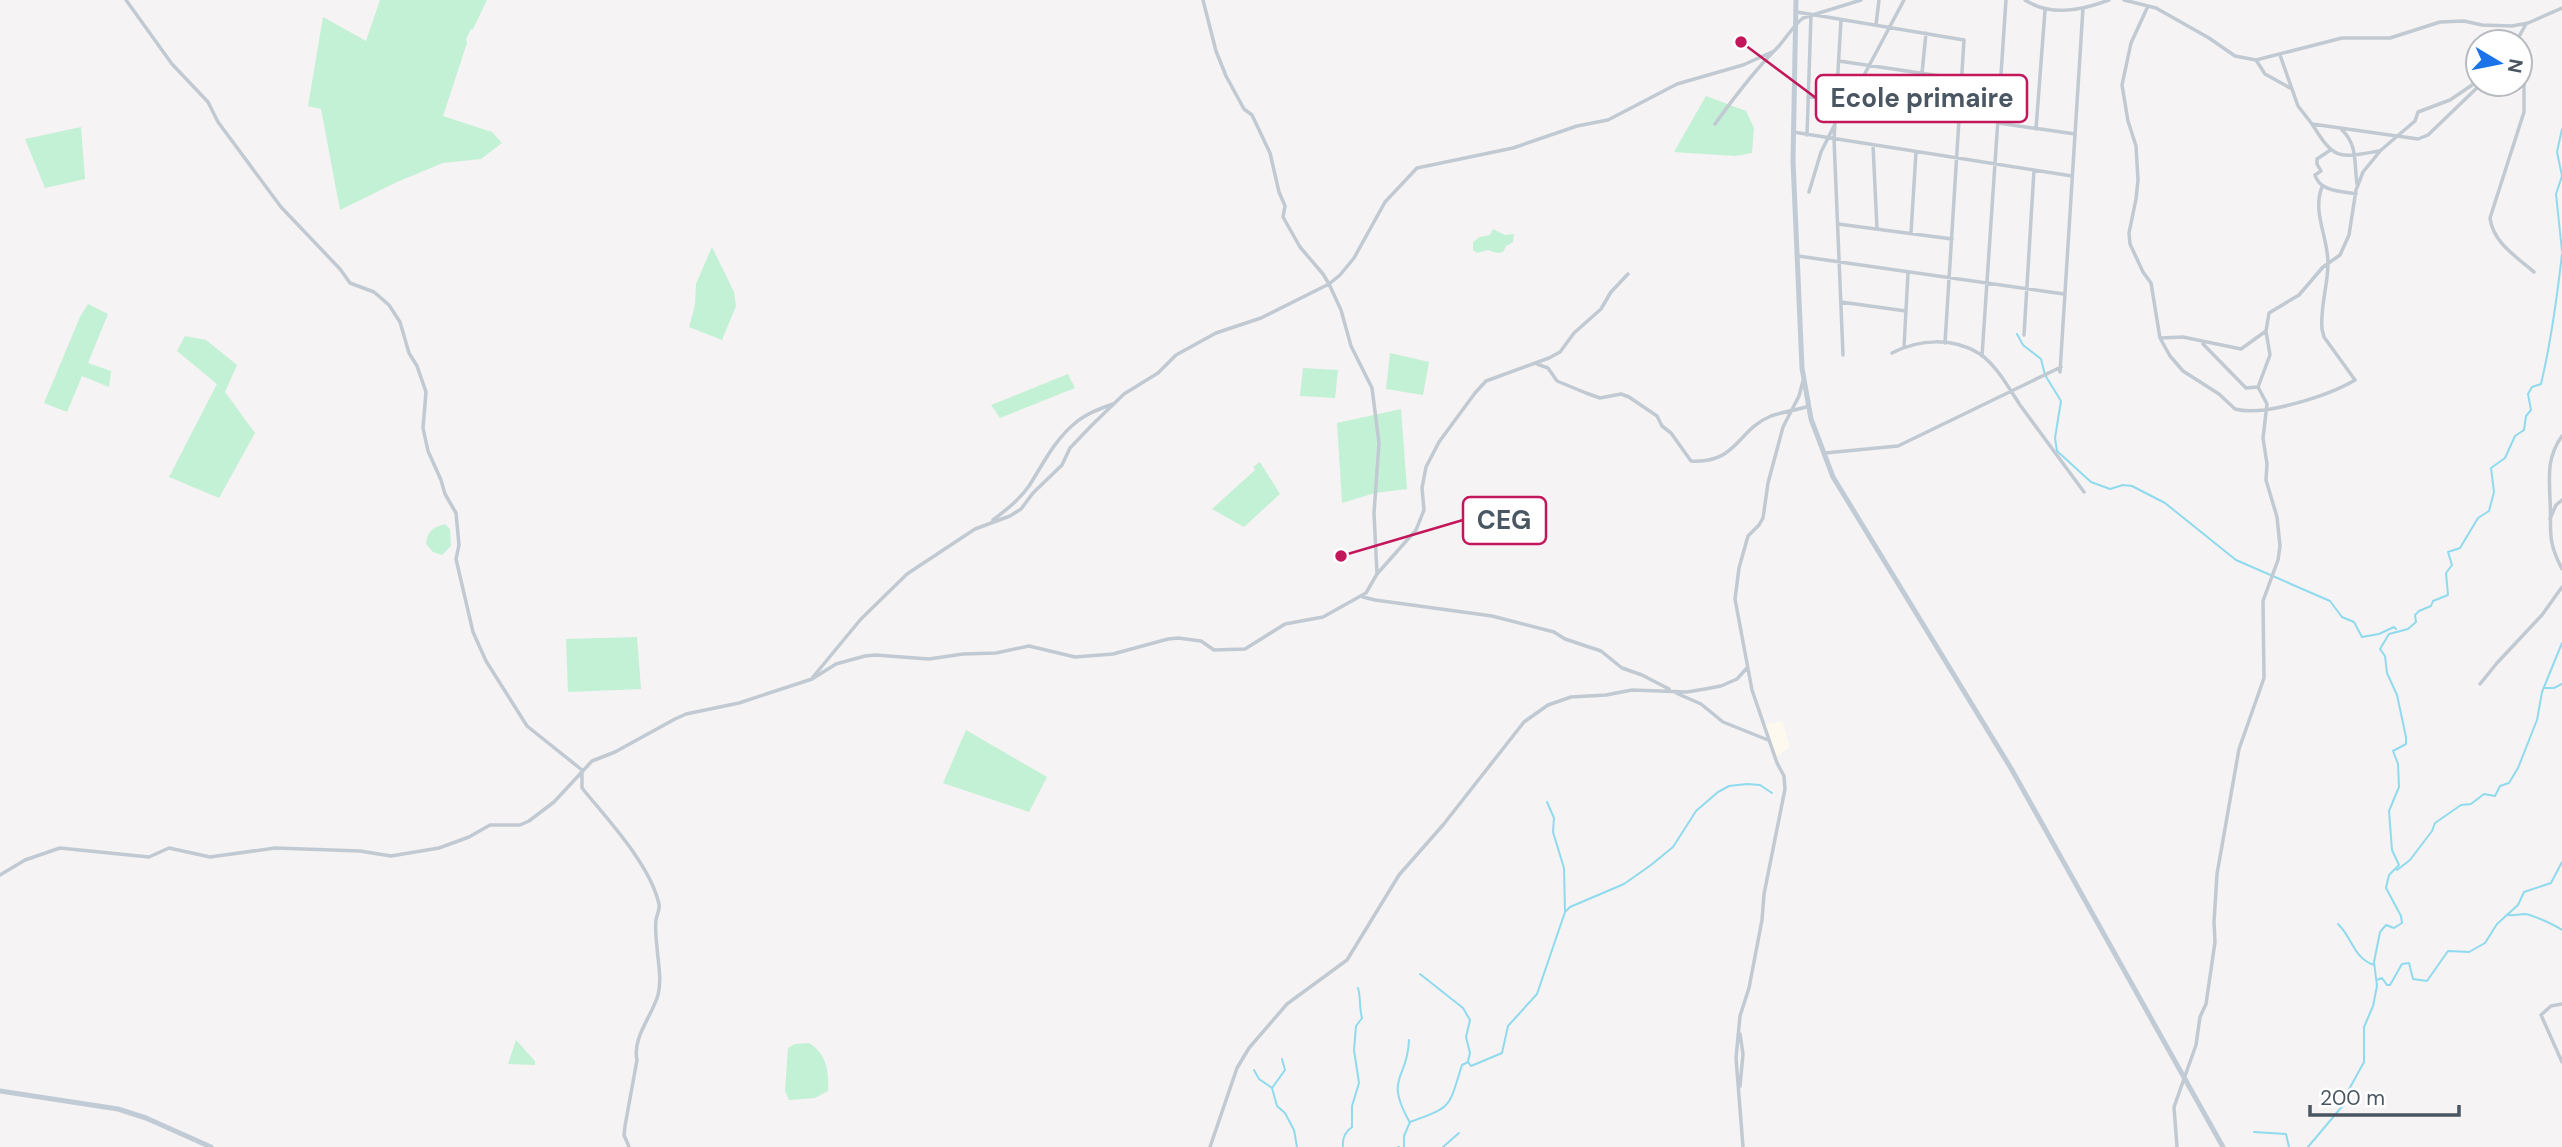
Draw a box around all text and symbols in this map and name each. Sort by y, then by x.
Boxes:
north arrow [2464,28,2534,98]
text: N [2502,57,2529,75]
callout: Ecole primaire [1816,75,2027,122]
text: Ecole primaire [1830,81,2014,115]
callout: CEG [1463,497,1546,544]
text: CEG [1477,503,1531,537]
scale bar [2310,1074,2459,1118]
text: 200 m [2320,1084,2385,1112]

